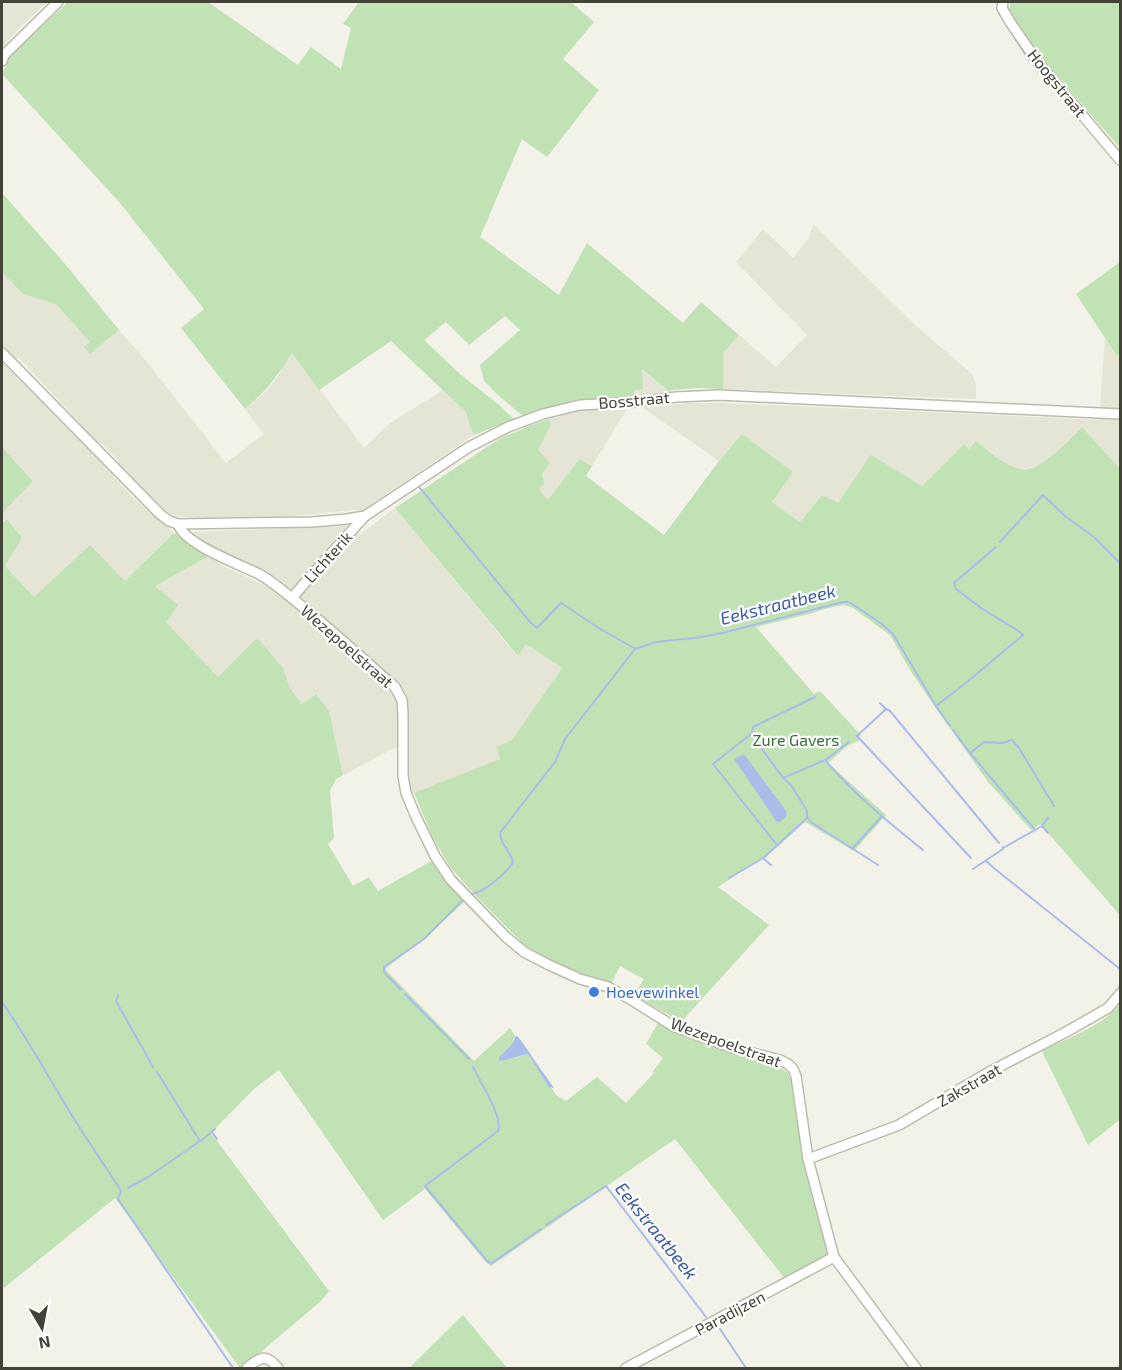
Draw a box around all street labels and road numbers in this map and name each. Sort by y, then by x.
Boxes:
street label: Hoogstraat [1024,45,1091,121]
street label: Bosstraat [598,387,670,412]
street label: Lichterik [300,527,356,586]
street label: Wezepoelstraat [297,600,397,691]
street label: Wezepoelstraat [668,1013,784,1070]
street label: Zakstraat [934,1059,1004,1110]
street label: Paradijzen [692,1286,768,1340]

